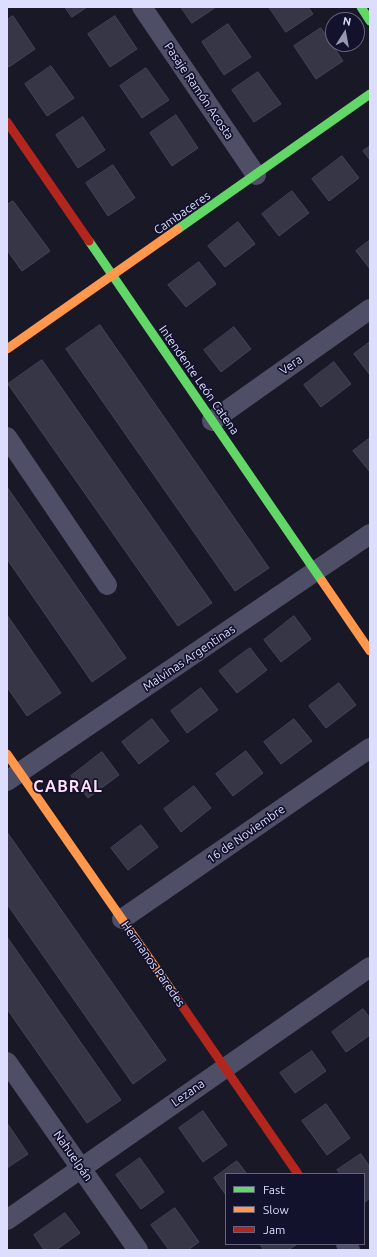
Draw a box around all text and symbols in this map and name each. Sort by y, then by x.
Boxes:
north arrow [325,12,365,52]
text: N [342,15,352,28]
street label: Pasaje Ramón Acosta [161,40,237,142]
street label: Cambaceres [151,188,213,238]
street label: Intendente León Catena [156,323,242,437]
street label: Vera [277,352,305,378]
street label: Malvinas Argentinas [140,622,238,694]
district label: CABRAL [33,777,103,797]
street label: 16 de Noviembre [204,802,288,866]
street label: Hermanos Paredes [118,918,188,1010]
street label: Lezana [169,1076,207,1110]
street label: Nahuelpán [50,1128,96,1184]
legend [225,1173,365,1245]
text: Fast [263,1183,285,1196]
text: Slow [263,1203,289,1216]
text: Jam [263,1223,285,1236]

